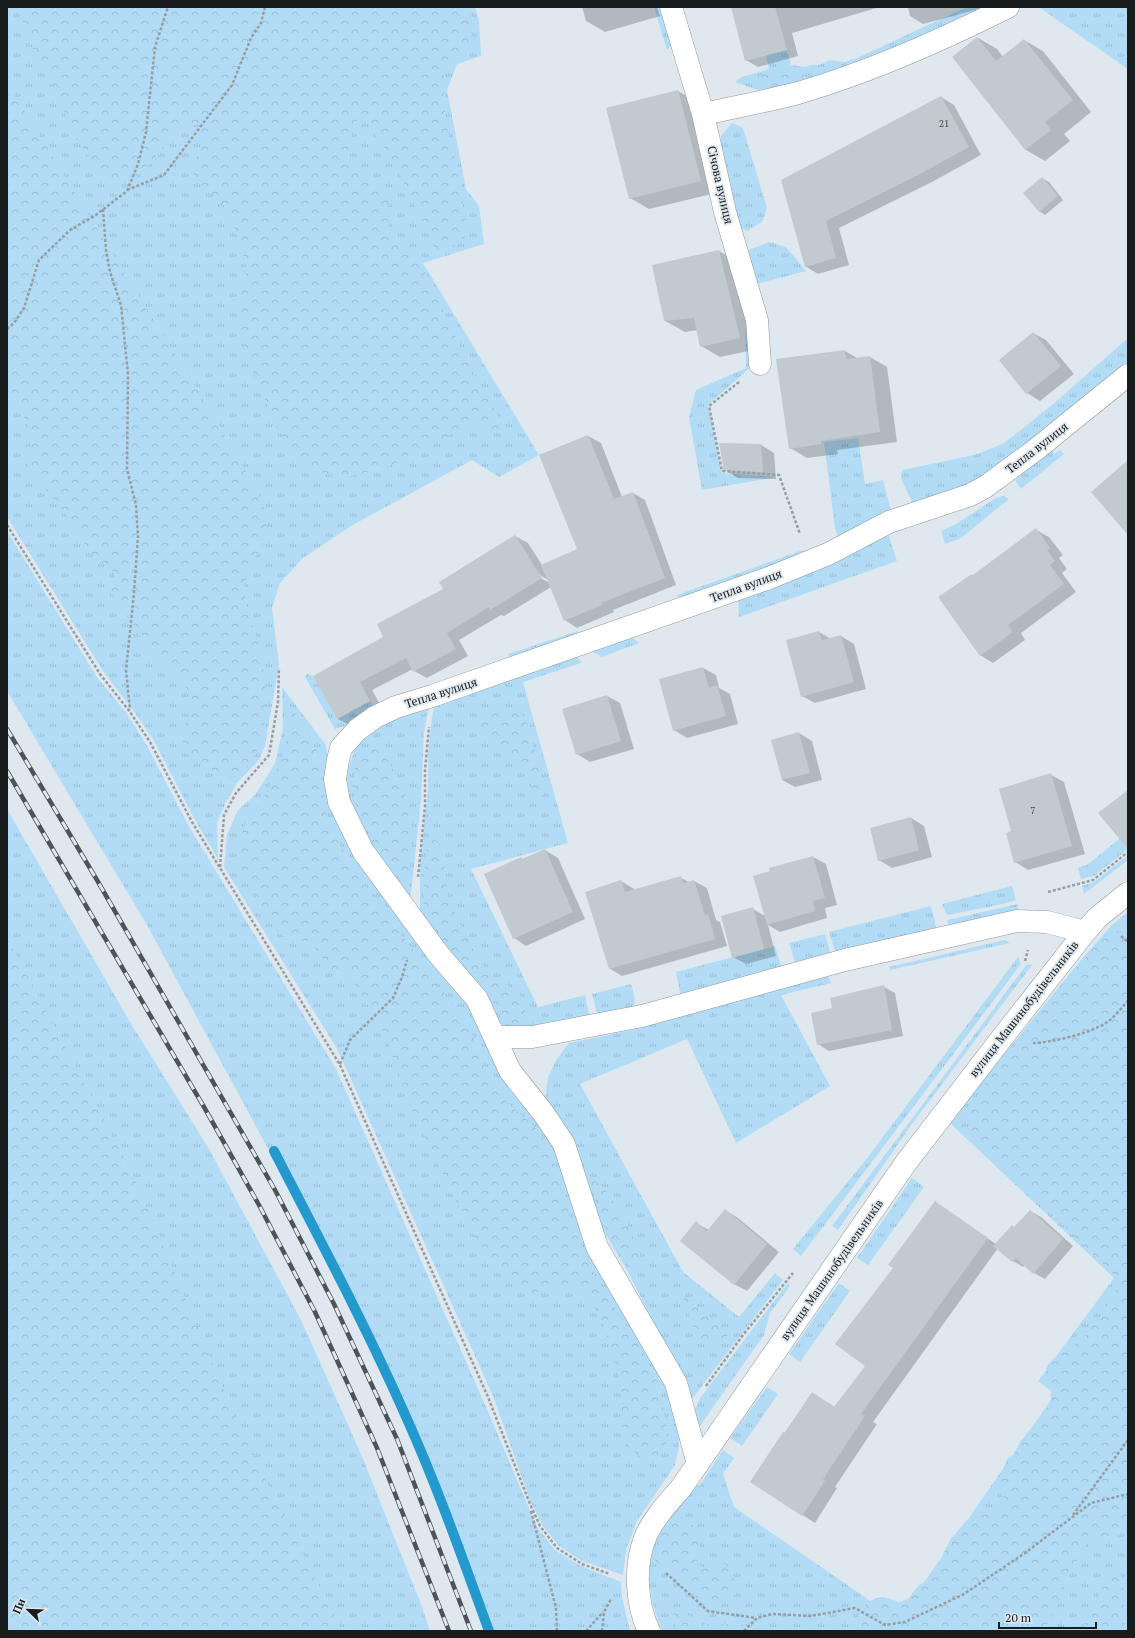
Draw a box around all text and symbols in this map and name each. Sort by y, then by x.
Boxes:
house number: 21 [939,117,949,130]
street label: Січова вулиця [704,144,737,225]
street label: Тепла вулиця [1002,419,1071,477]
street label: Тепла вулиця [708,566,784,605]
street label: Тепла вулиця [403,674,479,711]
house number: 7 [1030,804,1036,817]
street label: вулиця Машинобудівельників [966,938,1082,1080]
street label: вулиця Машинобудівельників [777,1196,886,1343]
north arrow [8,1590,48,1630]
text: Пн [9,1596,28,1616]
scale bar [999,1604,1096,1630]
text: 20 m [1005,1610,1032,1625]

